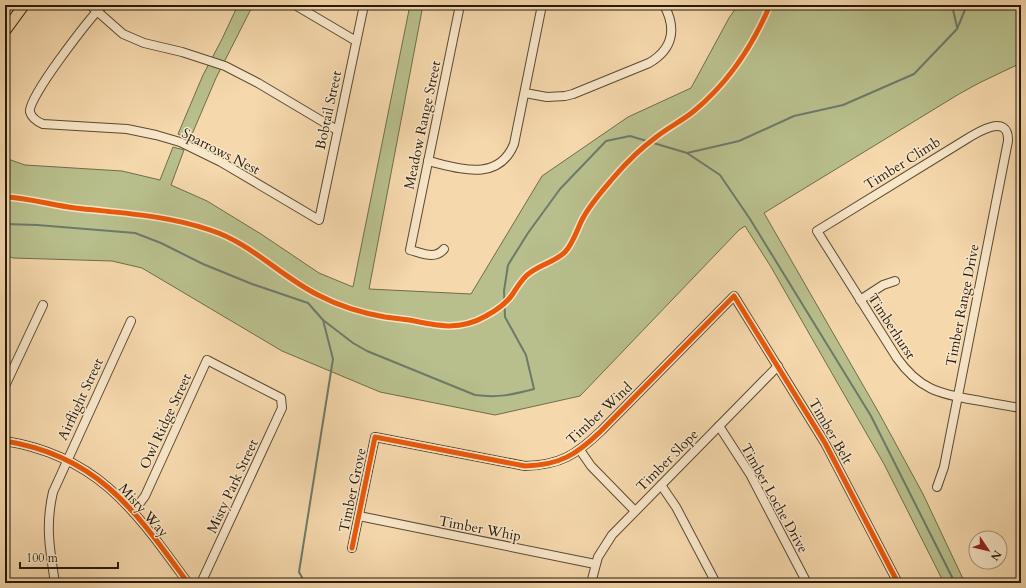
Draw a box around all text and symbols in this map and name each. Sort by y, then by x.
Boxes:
street label: Meadow Range Street [400,59,446,191]
street label: Bobtail Street [311,68,346,151]
street label: Sparrows Nest [178,124,264,180]
street label: Timber Climb [861,132,944,194]
street label: Timber Range Drive [941,242,984,368]
street label: Timberhurst [863,290,920,363]
street label: Airflight Street [53,355,108,443]
street label: Owl Ridge Street [135,370,196,472]
street label: Timber Wind [562,378,637,449]
street label: Timber Belt [804,395,857,468]
street label: Timber Slope [632,425,703,496]
street label: Misty Park Street [202,436,263,536]
street label: Timber Loche Drive [736,440,813,557]
street label: Timber Grove [334,446,371,534]
street label: Misty Way [114,479,173,542]
street label: Timber Whip [437,511,523,546]
north arrow [968,530,1008,570]
scale bar [20,544,118,570]
text: N [987,547,1005,564]
text: 100 m [26,550,59,566]

